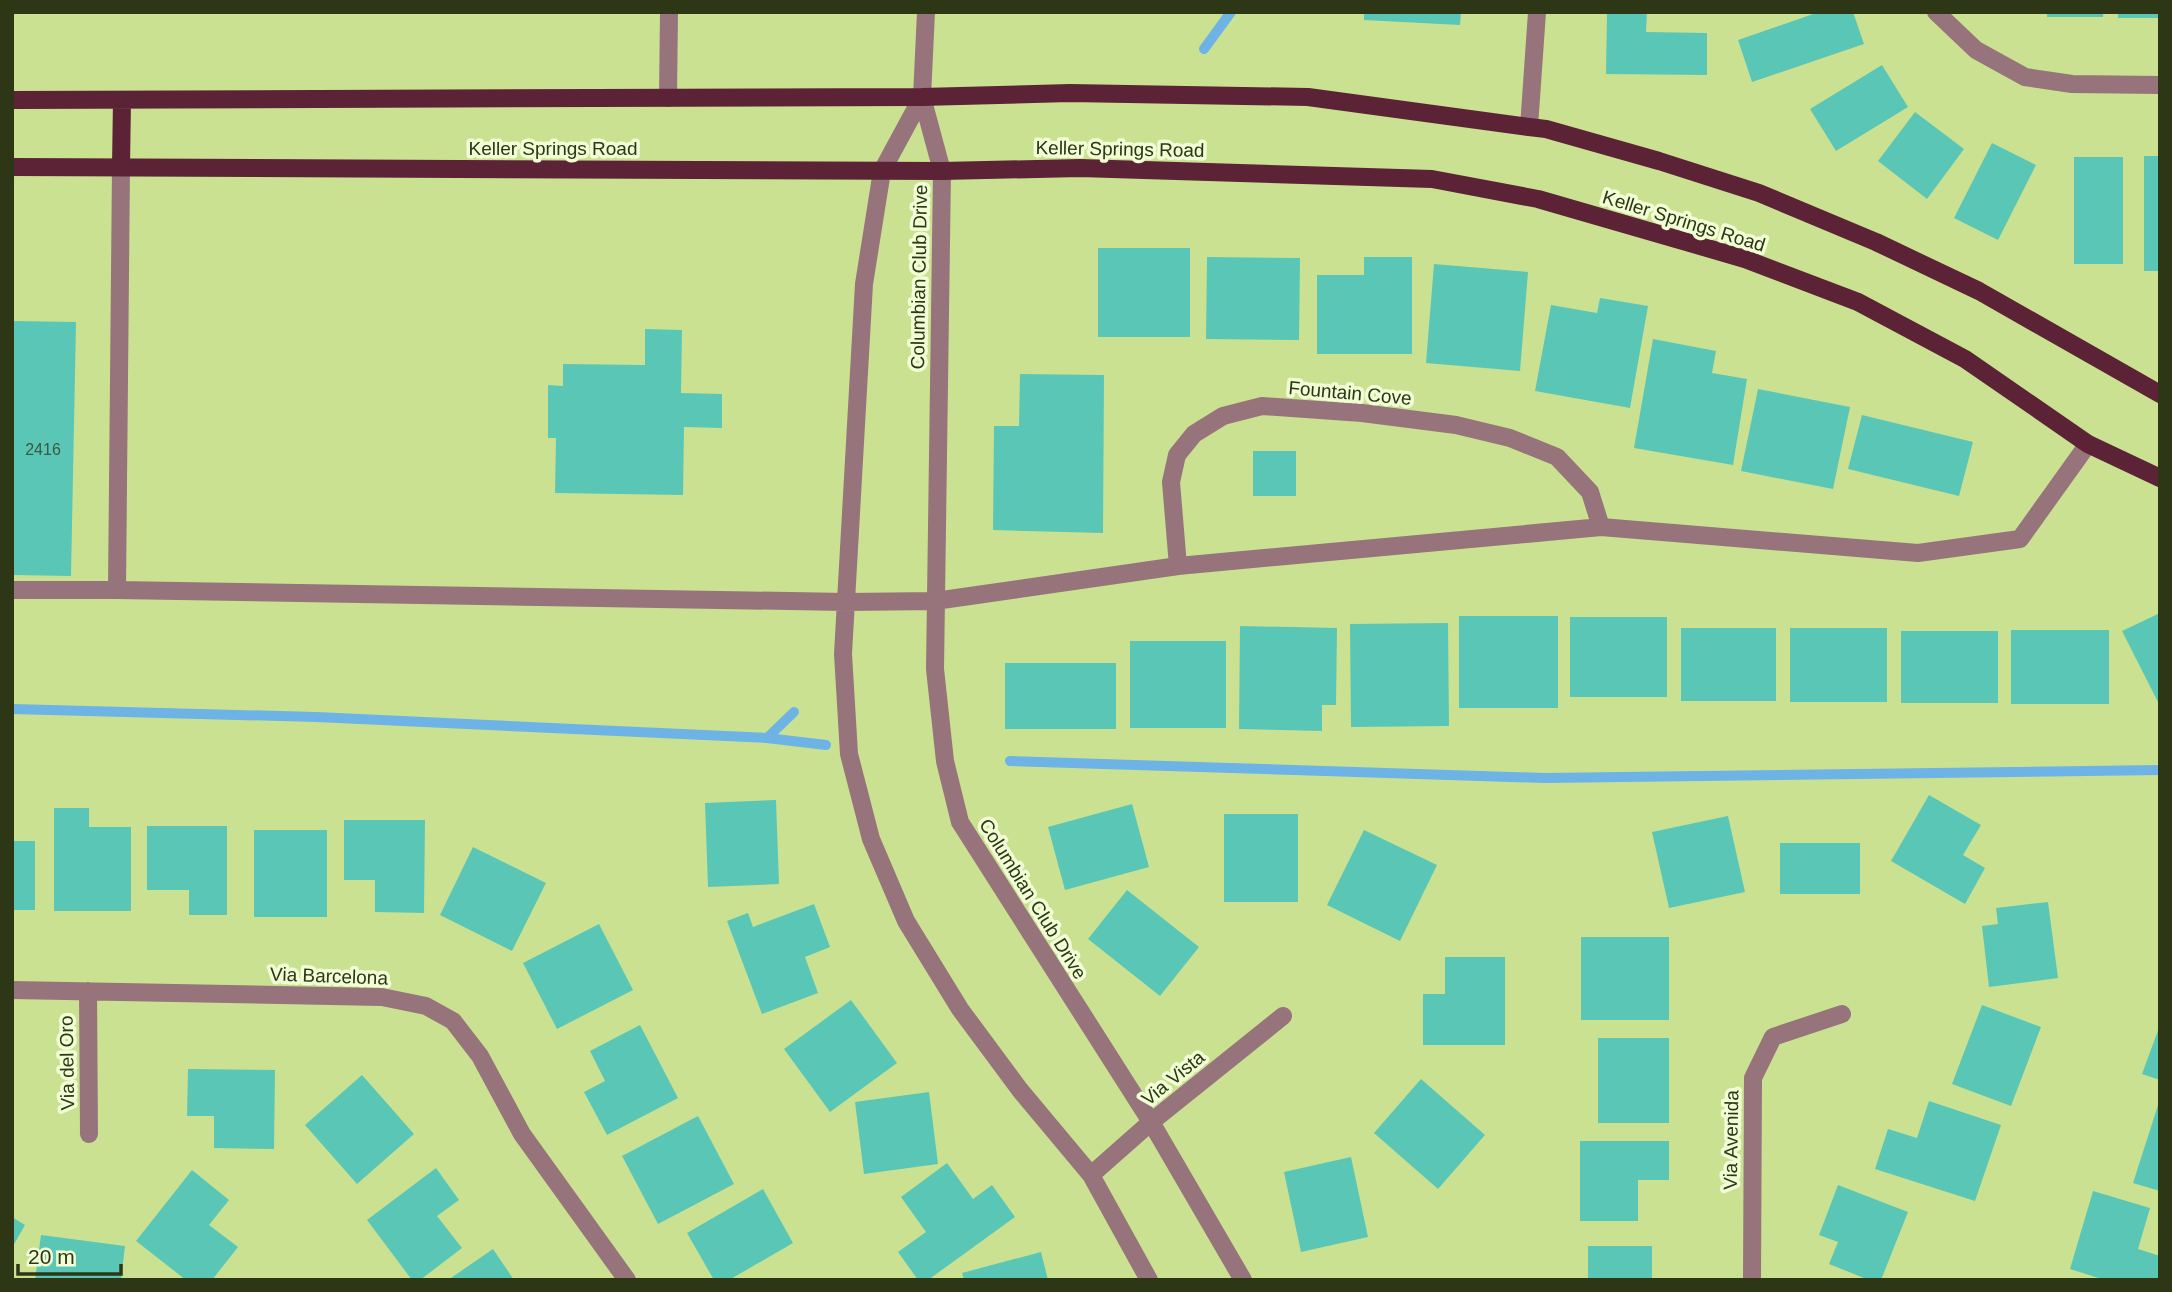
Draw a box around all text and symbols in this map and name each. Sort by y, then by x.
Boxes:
street label: Keller Springs Road [1035,137,1205,161]
street label: Keller Springs Road [469,138,637,159]
street label: Columbian Club Drive [907,184,931,370]
street label: Keller Springs Road [1600,186,1768,256]
street label: Fountain Cove [1288,377,1412,409]
house number: 2416 [25,441,61,458]
street label: Columbian Club Drive [975,815,1091,983]
street label: Via Barcelona [270,963,389,989]
street label: Via del Oro [56,1015,78,1111]
street label: Via Vista [1138,1046,1209,1110]
street label: Via Avenida [1720,1090,1742,1190]
scale bar [18,1232,121,1276]
text: 20 m [28,1245,75,1268]

